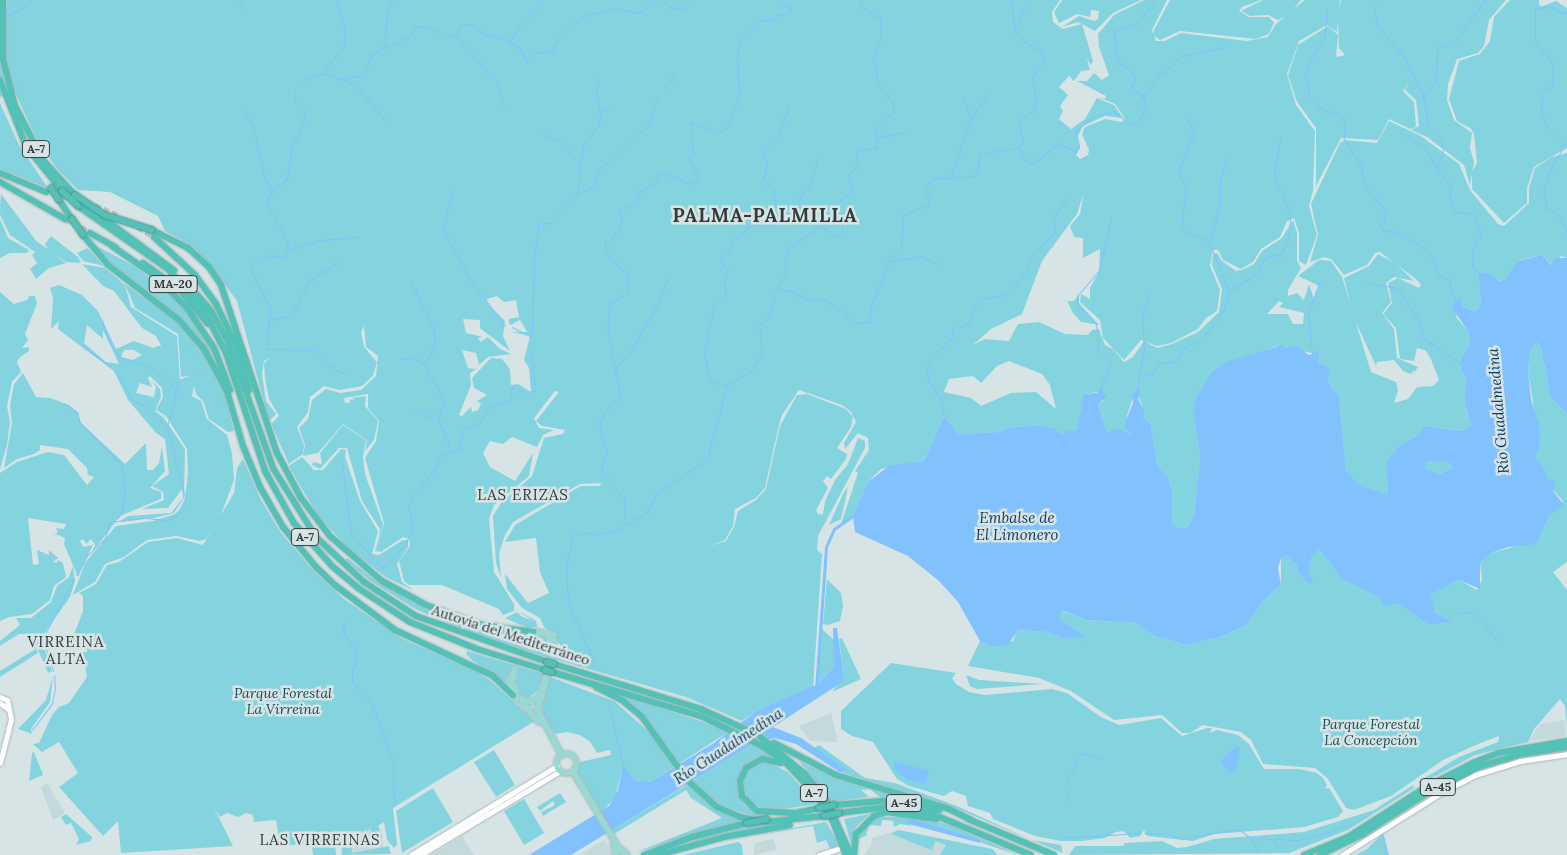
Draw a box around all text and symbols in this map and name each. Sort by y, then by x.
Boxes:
road number: A-7 [21,140,51,158]
district label: PALMA-PALMILLA [671,205,859,227]
road number: MA-20 [148,274,198,294]
water label: Río Guadalmedina [1484,347,1512,475]
district label: LAS ERIZAS [476,486,570,504]
water label: Embalse de El Limonero [976,508,1058,543]
road number: A-7 [290,528,320,546]
street label: Autovía del Mediterráneo [430,601,592,669]
district label: VIRREINA ALTA [27,632,105,667]
park label: Parque Forestal La Virreina [234,685,332,718]
water label: Río Guadalmedina [670,704,786,788]
park label: Parque Forestal La Concepción [1322,716,1420,749]
road number: A-45 [1419,778,1457,796]
road number: A-7 [799,784,829,802]
road number: A-45 [885,794,923,812]
district label: LAS VIRREINAS [258,831,382,849]

